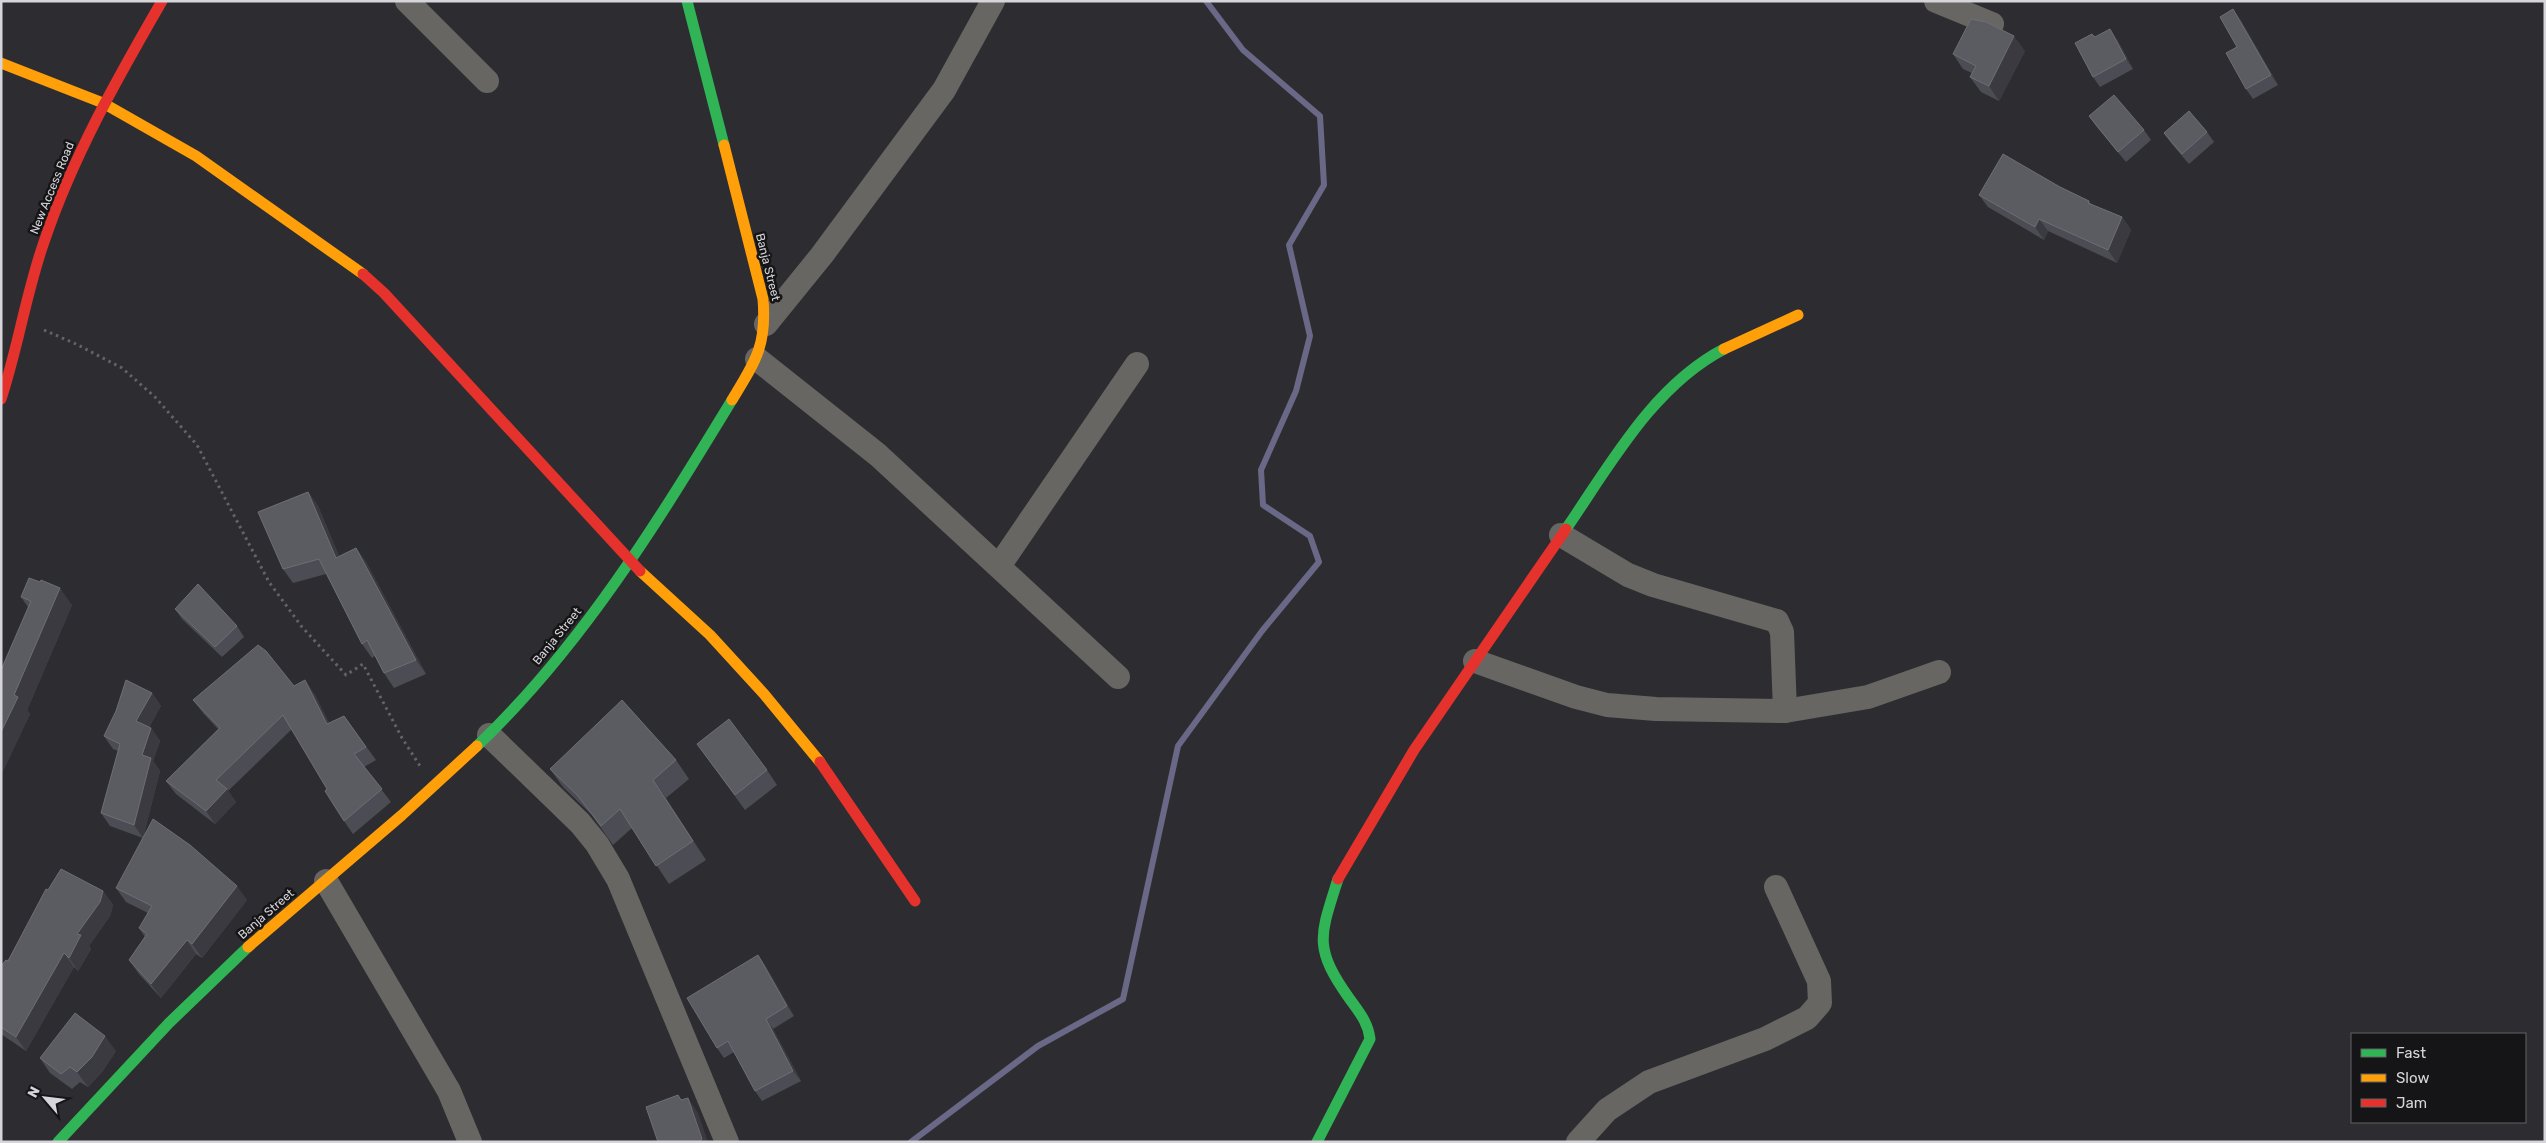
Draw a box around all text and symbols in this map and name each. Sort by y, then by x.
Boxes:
street label: New Access Road [27,140,77,236]
street label: Banja Street [753,232,783,303]
street label: Banja Street [530,604,584,667]
street label: Banja Street [235,886,297,942]
legend [2351,1033,2526,1123]
text: Fast [2396,1044,2426,1062]
text: Slow [2396,1069,2429,1087]
north arrow [20,1073,70,1123]
text: N [24,1084,44,1101]
text: Jam [2396,1094,2427,1112]

